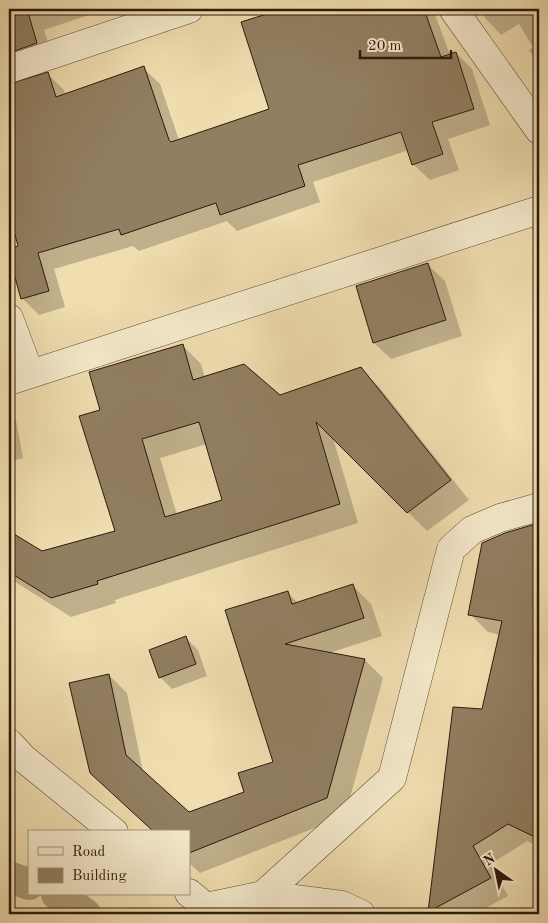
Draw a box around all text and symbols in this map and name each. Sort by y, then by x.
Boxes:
scale bar [360,28,452,60]
text: 20 m [368,39,402,54]
legend [28,830,190,896]
text: Road [72,845,106,860]
north arrow [470,846,520,896]
text: N [481,851,498,869]
text: Building [72,869,127,884]

